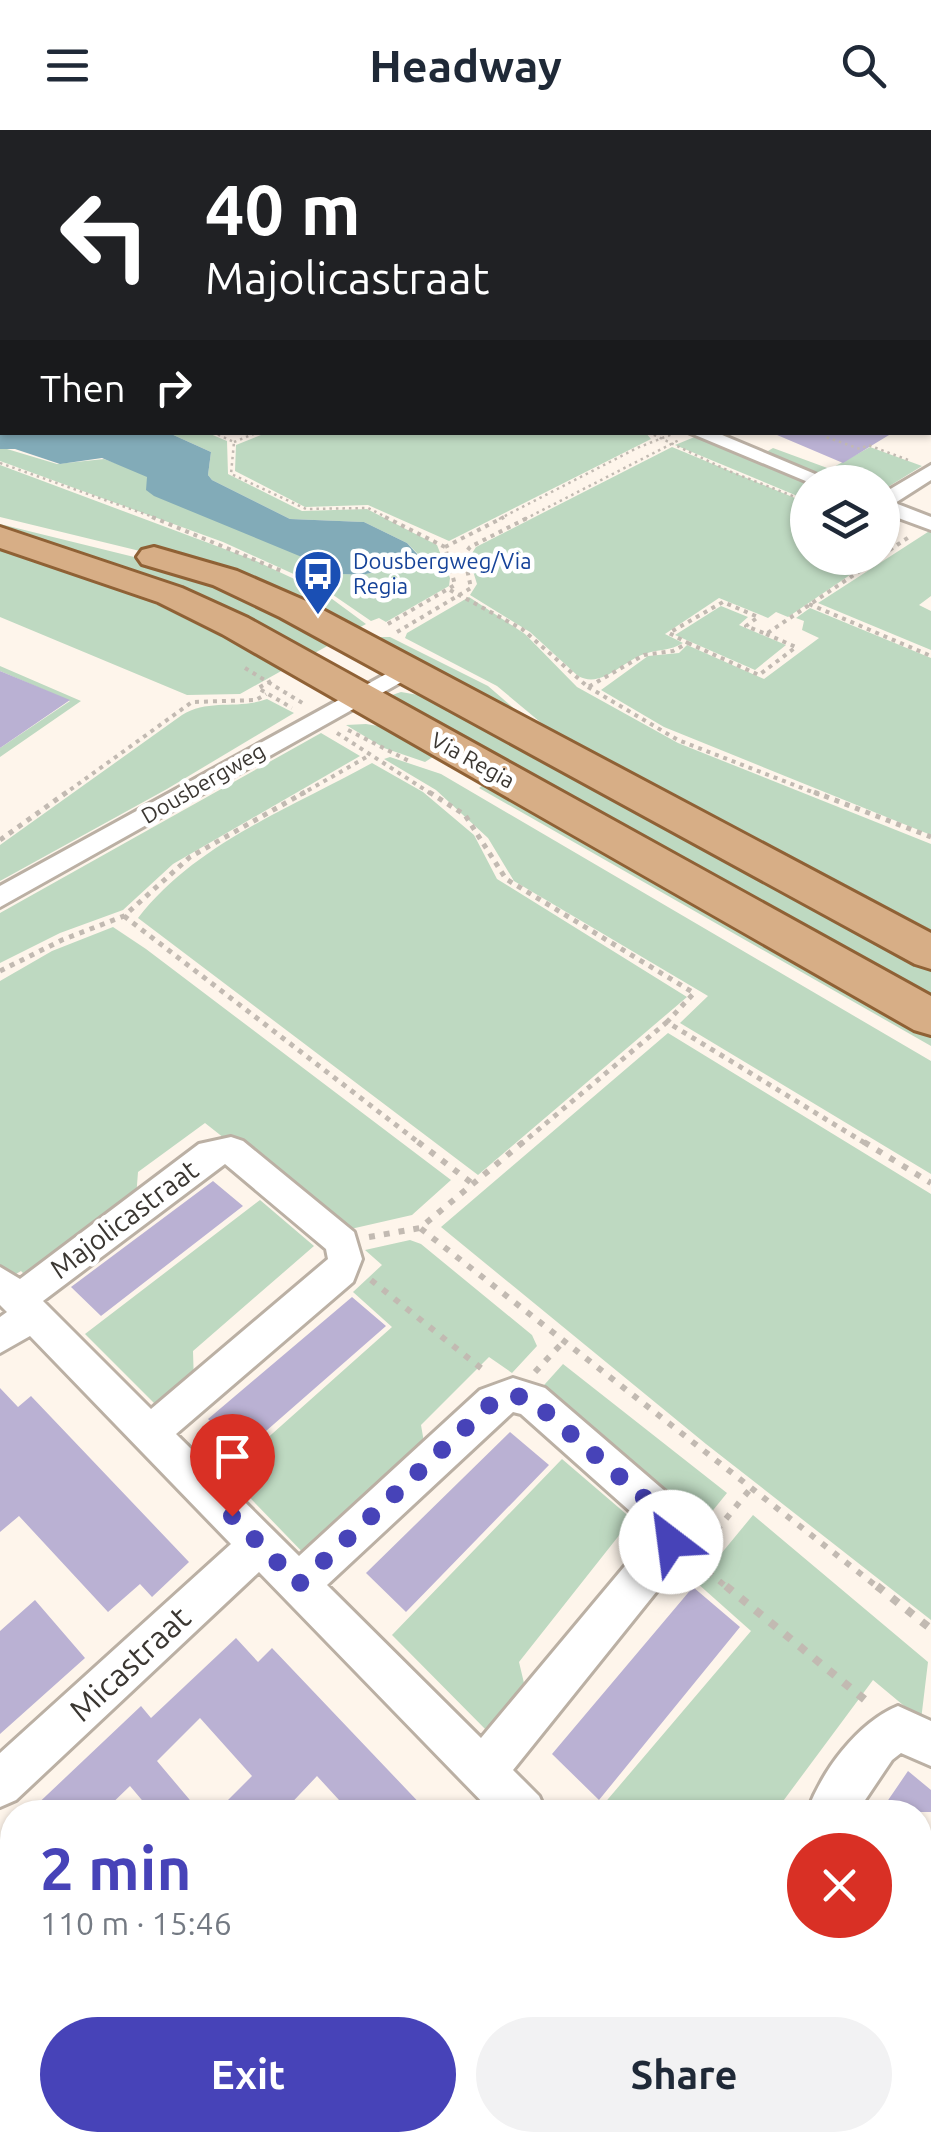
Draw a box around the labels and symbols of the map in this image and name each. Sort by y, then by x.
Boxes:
bus stop icon: Dousbergweg/Via Regia [292,548,344,616]
place label: Dousbergweg/Via Regia [353,548,532,598]
street label: Via Regia [427,726,519,793]
street label: Dousbergweg [137,737,269,828]
street label: Majolicastraat [44,1153,204,1284]
pin [190,1414,275,1517]
position arrow [619,1490,723,1594]
street label: Micastraat [62,1598,197,1728]

